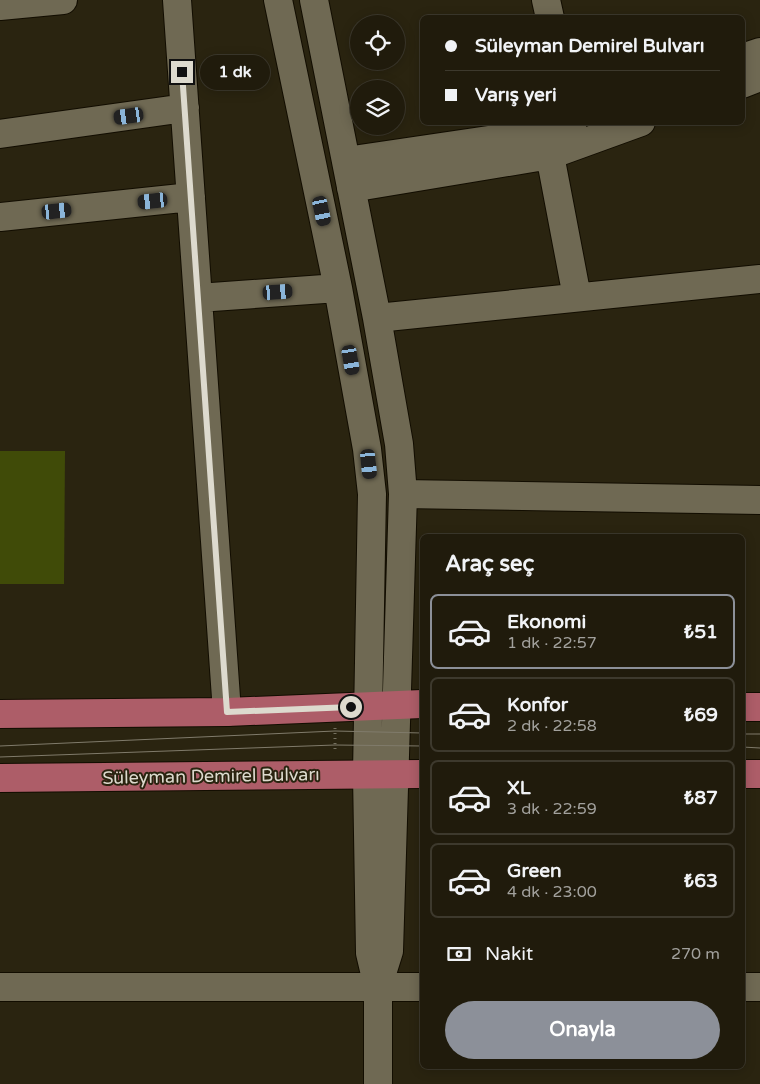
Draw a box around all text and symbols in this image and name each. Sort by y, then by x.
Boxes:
map controls [350,15,405,135]
button: locate [350,15,405,70]
text: Süleyman Demirel Bulvarı [475,35,705,57]
callout: 1 dk [200,54,270,90]
route end [171,61,193,83]
text: 1 dk [218,62,252,82]
button: layers [350,80,405,135]
text: Varış yeri [475,84,557,106]
car [113,106,144,126]
car [137,192,168,210]
car [311,195,332,227]
car [41,202,72,220]
car [262,283,293,301]
car [341,344,360,376]
car [359,448,378,480]
text: Araç seç [445,551,534,577]
icon: car [447,609,492,654]
text: Ekonomi [507,611,586,633]
text: ₺51 [684,621,718,643]
text: 1 dk · 22:57 [507,633,597,653]
icon: car [447,692,492,737]
text: Konfor [507,694,568,716]
route start [340,696,362,718]
text: ₺69 [684,704,718,726]
text: 2 dk · 22:58 [507,716,597,736]
street label: Süleyman Demirel Bulvarı [102,763,320,789]
icon: car [447,775,492,820]
text: XL [507,777,531,799]
text: ₺87 [684,787,718,809]
text: 3 dk · 22:59 [507,799,597,819]
icon: car [447,858,492,903]
text: Green [507,860,561,882]
text: ₺63 [684,870,718,892]
text: 4 dk · 23:00 [507,882,597,902]
icon: cash [445,940,473,968]
text: Nakit [485,943,533,965]
text: 270 m [671,944,720,964]
button: Onayla [445,1001,720,1059]

